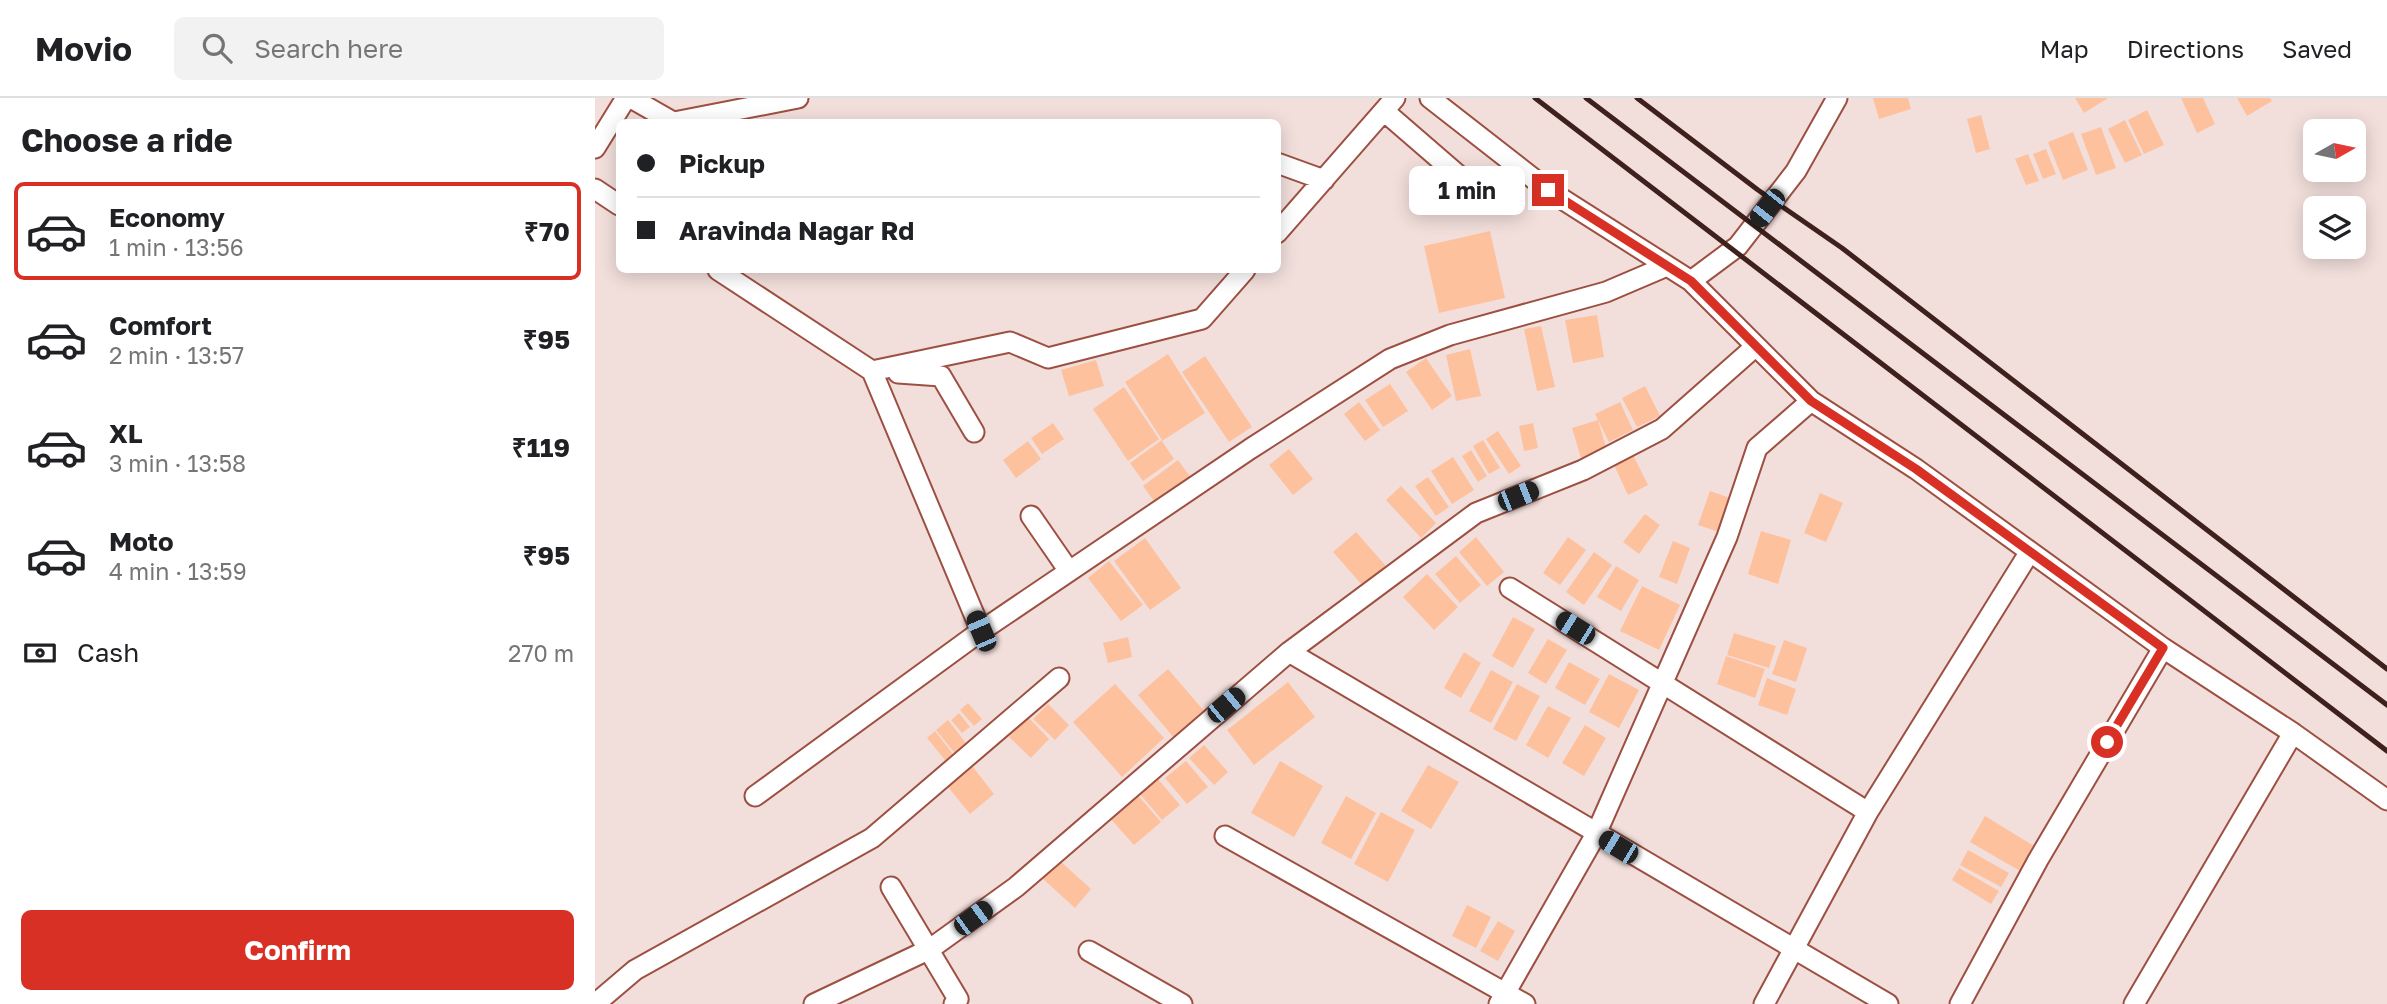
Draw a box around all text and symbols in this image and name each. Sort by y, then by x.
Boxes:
search box [174,17,664,80]
text: Movio [35,29,132,68]
icon: search [198,29,236,67]
text: Search here [254,33,403,64]
text: Map [2040,34,2089,63]
text: Directions [2127,34,2244,63]
text: Saved [2282,34,2352,63]
north arrow [2303,119,2366,182]
map controls [2303,119,2366,259]
text: Choose a ride [21,121,233,159]
text: Pickup [679,148,765,179]
callout: 1 min [1408,166,1523,214]
route end [1532,174,1564,206]
text: 1 min [1438,176,1496,204]
car [1746,185,1789,231]
button: layers [2303,196,2366,259]
icon: car [25,200,88,263]
text: Economy [109,202,225,233]
text: Aravinda Nagar Rd [679,215,914,246]
text: ₹70 [524,216,570,247]
text: 1 min · 13:56 [109,233,244,261]
icon: car [25,308,88,371]
text: Comfort [109,310,212,341]
text: ₹95 [523,324,570,355]
text: 2 min · 13:57 [109,341,244,369]
icon: car [25,416,88,479]
text: XL [109,418,143,449]
text: ₹119 [512,432,570,463]
text: 3 min · 13:58 [109,449,246,477]
car [1495,478,1542,514]
icon: car [25,524,88,587]
text: Moto [109,526,174,557]
text: ₹95 [523,540,570,571]
text: 4 min · 13:59 [109,557,247,585]
car [964,608,999,654]
car [1552,608,1599,648]
icon: cash [21,634,59,672]
text: Cash [77,637,139,668]
text: 270 m [508,639,574,667]
car [1204,683,1249,727]
route start [2091,726,2123,758]
car [1595,827,1642,867]
car [950,897,997,939]
button: Confirm [21,910,574,990]

